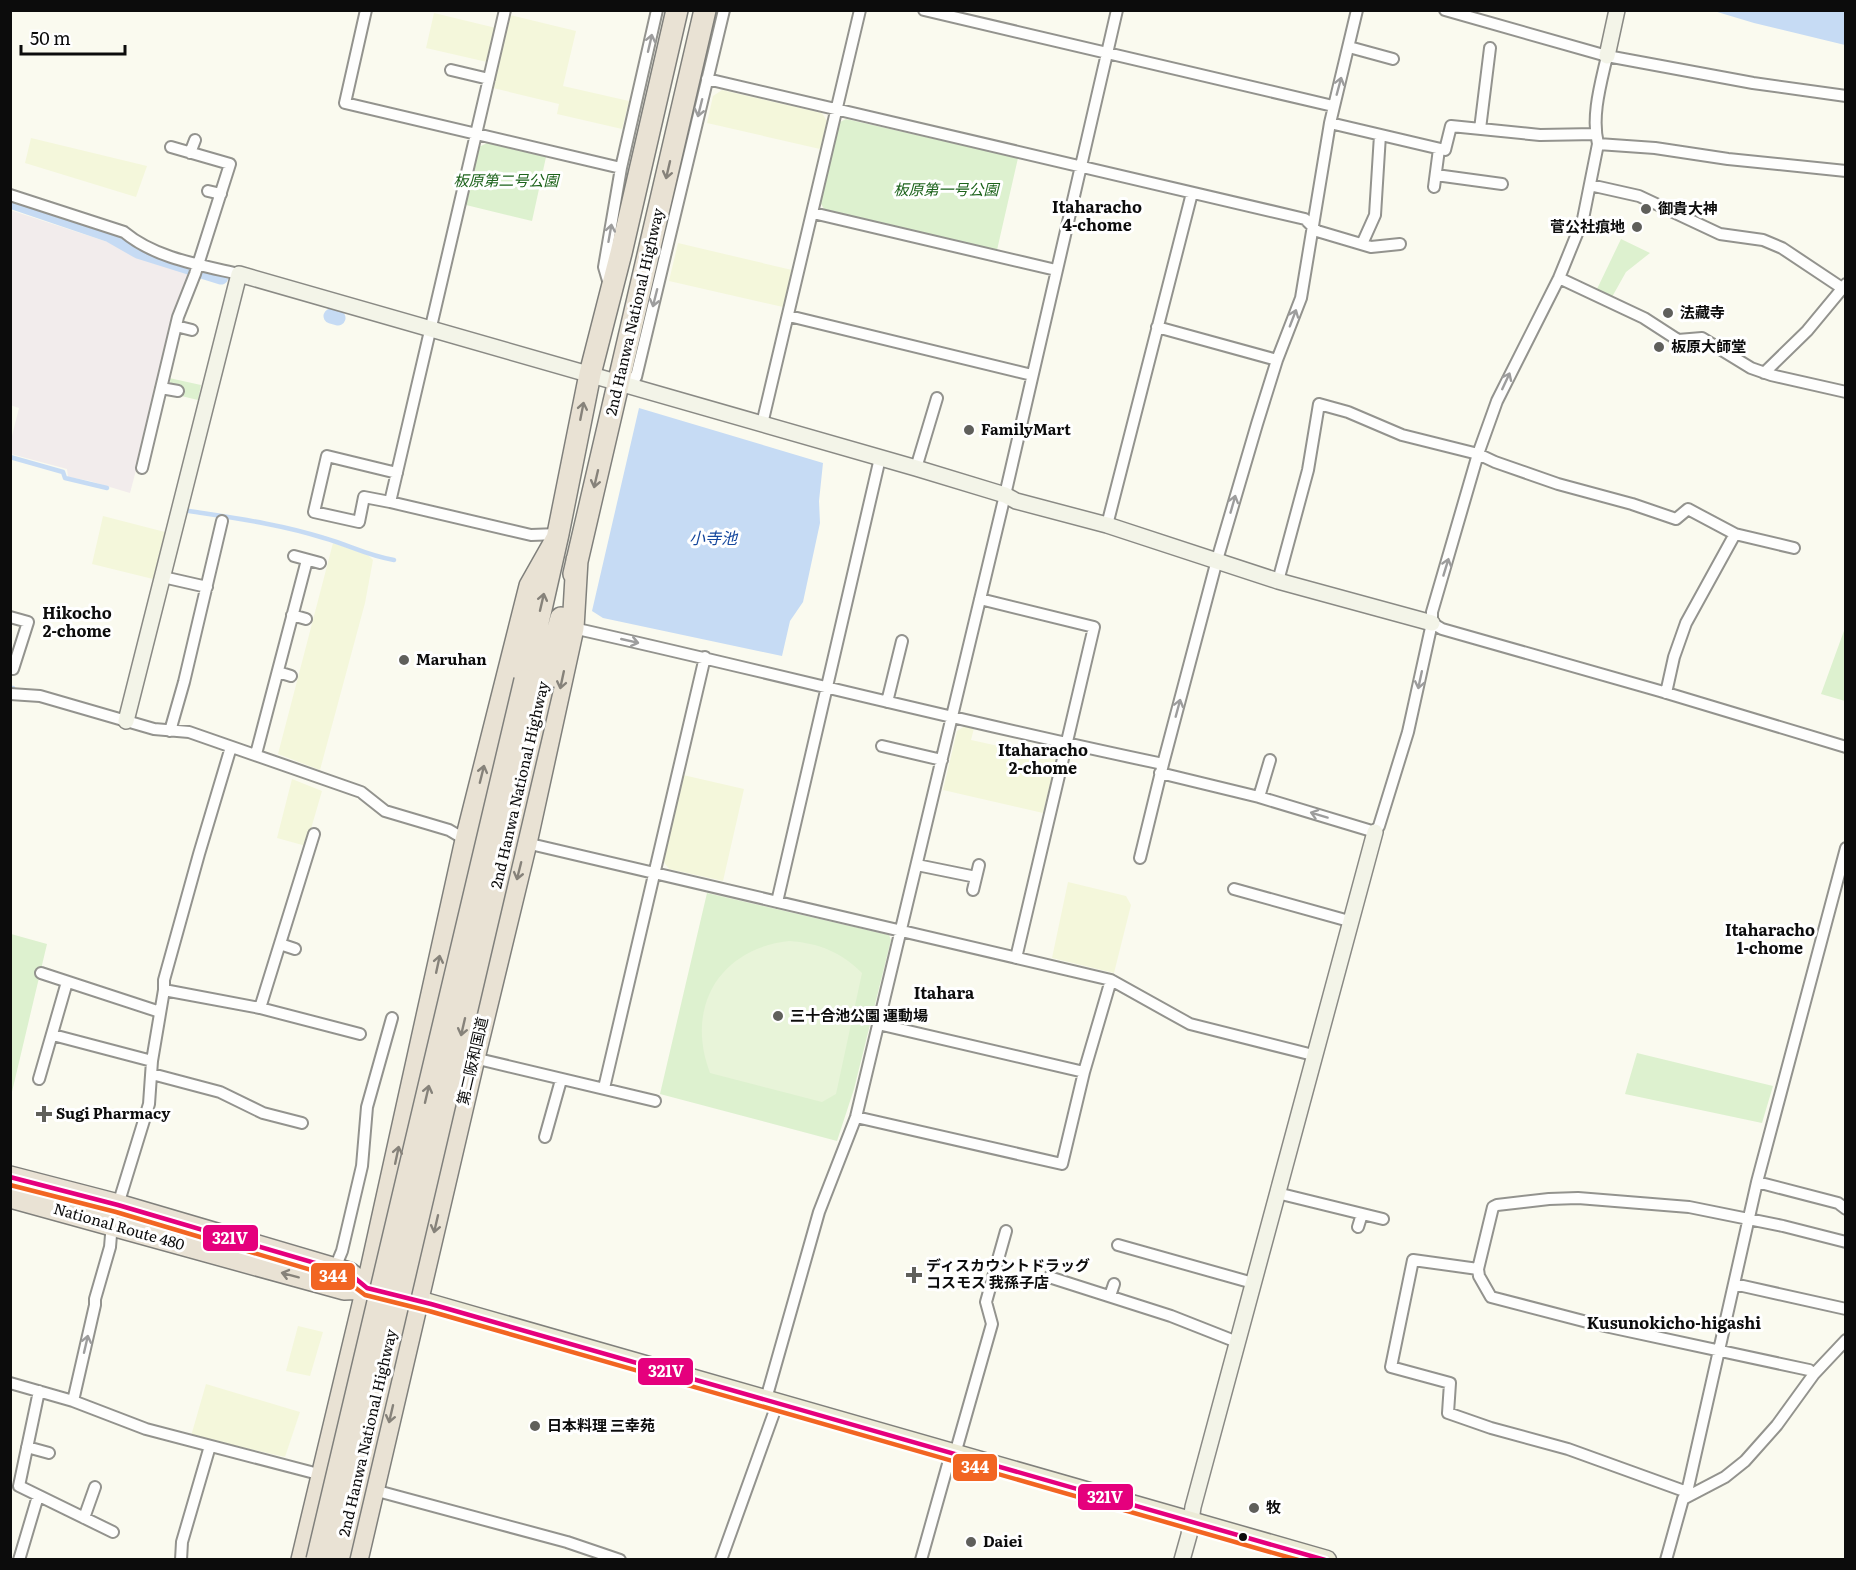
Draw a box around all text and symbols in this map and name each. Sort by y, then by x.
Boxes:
scale bar [21,18,124,56]
text: 50 m [30,24,71,51]
one-way arrow [644,33,656,52]
one-way arrow [1334,77,1345,96]
one-way arrow [694,98,706,117]
one-way arrow [662,160,674,179]
park label: 板原第二号公園 [453,168,560,191]
park label: 板原第一号公園 [893,177,1000,200]
district label: Itaharacho 4-chome [1052,194,1142,236]
place label: 御貴大神 [1658,196,1718,219]
marker: 御貴大神 [1639,202,1653,216]
street label: 2nd Hanwa National Highway [598,205,669,418]
place label: 菅公社痕地 [1550,214,1625,237]
marker: 菅公社痕地 [1630,220,1644,234]
one-way arrow [605,224,616,244]
one-way arrow [648,288,660,307]
place label: 法藏寺 [1680,300,1725,323]
marker: 法藏寺 [1661,306,1675,320]
one-way arrow [1289,309,1300,328]
place label: 板原大師堂 [1671,334,1746,357]
marker: 板原大師堂 [1652,340,1666,354]
one-way arrow [1500,373,1512,391]
one-way arrow [577,402,588,422]
place label: FamilyMart [981,417,1071,440]
marker: FamilyMart [962,423,976,437]
one-way arrow [590,469,602,488]
one-way arrow [1228,494,1239,513]
water label: 小寺池 [689,525,739,549]
one-way arrow [1441,558,1452,577]
one-way arrow [537,593,549,612]
district label: Hikocho 2-chome [42,600,112,642]
one-way arrow [620,635,639,647]
place label: Maruhan [416,647,487,670]
marker: Maruhan [397,653,411,667]
one-way arrow [555,670,567,689]
one-way arrow [1414,670,1425,689]
street label: 2nd Hanwa National Highway [483,678,554,891]
one-way arrow [1172,699,1184,718]
district label: Itaharacho 2-chome [998,737,1088,779]
one-way arrow [477,765,489,784]
one-way arrow [1310,809,1329,820]
one-way arrow [513,861,525,880]
district label: Itaharacho 1-chome [1725,917,1815,959]
one-way arrow [433,955,445,974]
district label: Itahara [914,980,975,1004]
place label: 三十合池公園 運動場 [790,1003,928,1026]
marker: 三十合池公園 運動場 [771,1009,785,1023]
street label: 第二阪和国道 [450,1014,493,1107]
one-way arrow [456,1017,468,1036]
one-way arrow [421,1085,433,1104]
place label: Sugi Pharmacy [56,1101,171,1124]
marker: Sugi Pharmacy [37,1107,51,1121]
one-way arrow [391,1146,403,1165]
street label: National Route 480 [51,1196,188,1255]
one-way arrow [429,1214,441,1233]
line badge: 321V [202,1224,259,1252]
text: 321V [212,1225,248,1249]
place label: ディスカウントドラッグ コスモス 我孫子店 [926,1253,1090,1293]
line badge: 344 [310,1262,356,1291]
text: 344 [319,1263,347,1287]
one-way arrow [281,1268,300,1280]
marker: ディスカウントドラッグ コスモス 我孫子店 [907,1268,921,1282]
district label: Kusunokicho-higashi [1587,1310,1761,1334]
street label: 2nd Hanwa National Highway [331,1326,402,1539]
one-way arrow [81,1335,93,1354]
line badge: 321V [637,1357,694,1386]
text: 321V [648,1358,684,1382]
one-way arrow [385,1403,396,1423]
place label: 日本料理 三幸苑 [547,1413,655,1436]
marker: 日本料理 三幸苑 [528,1419,542,1433]
line badge: 344 [952,1453,998,1482]
text: 344 [961,1454,989,1478]
line badge: 321V [1077,1483,1134,1511]
text: 321V [1087,1484,1123,1508]
place label: 牧 [1266,1495,1281,1518]
marker: 牧 [1247,1501,1261,1515]
place label: Daiei [983,1529,1023,1552]
unlabelled marker [1237,1531,1249,1543]
marker: Daiei [964,1535,978,1549]

